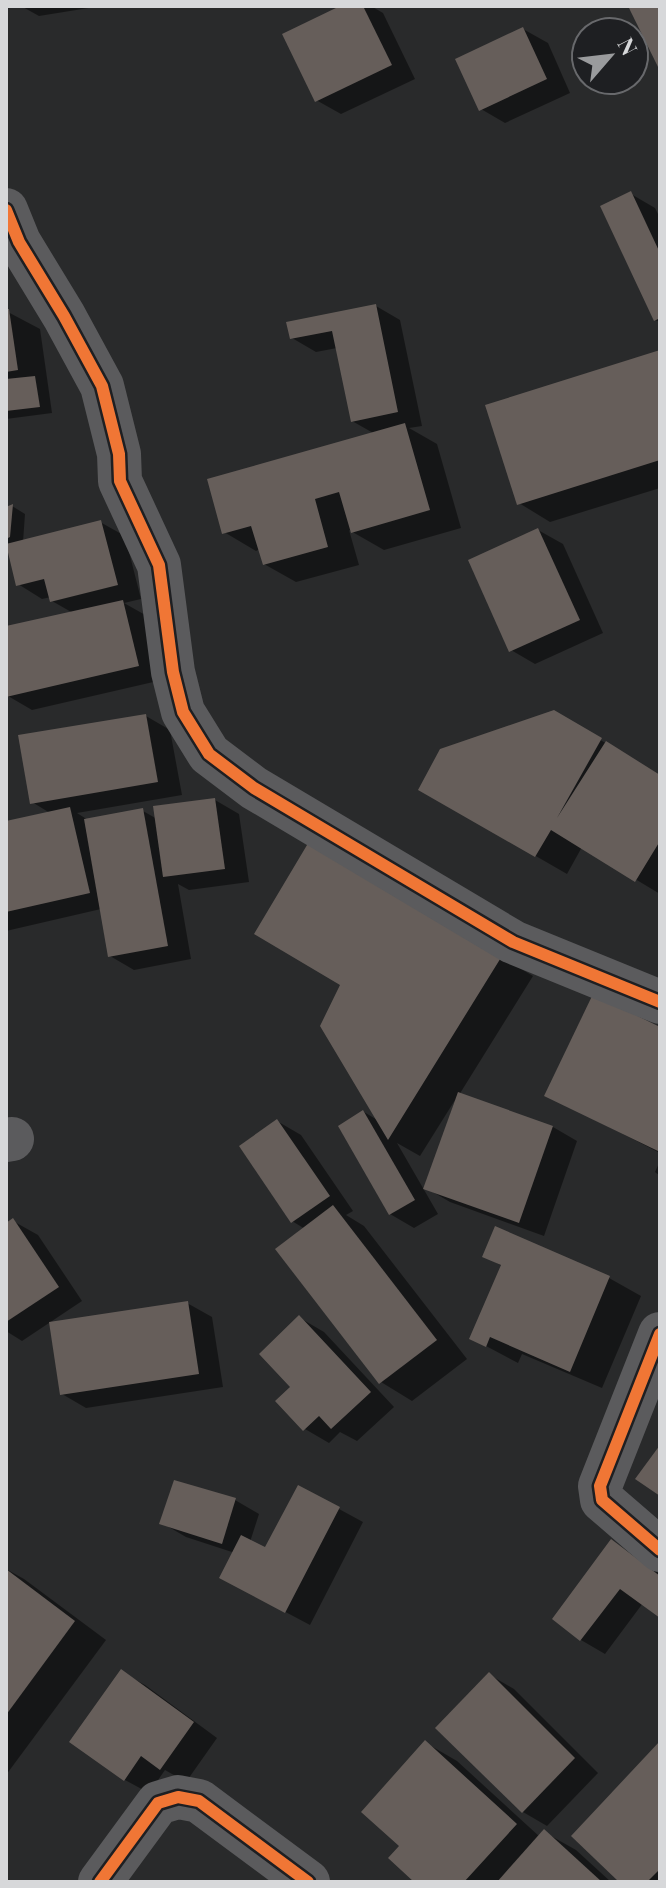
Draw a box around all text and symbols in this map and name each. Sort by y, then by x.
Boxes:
north arrow [570,16,650,96]
text: N [612,32,646,60]

